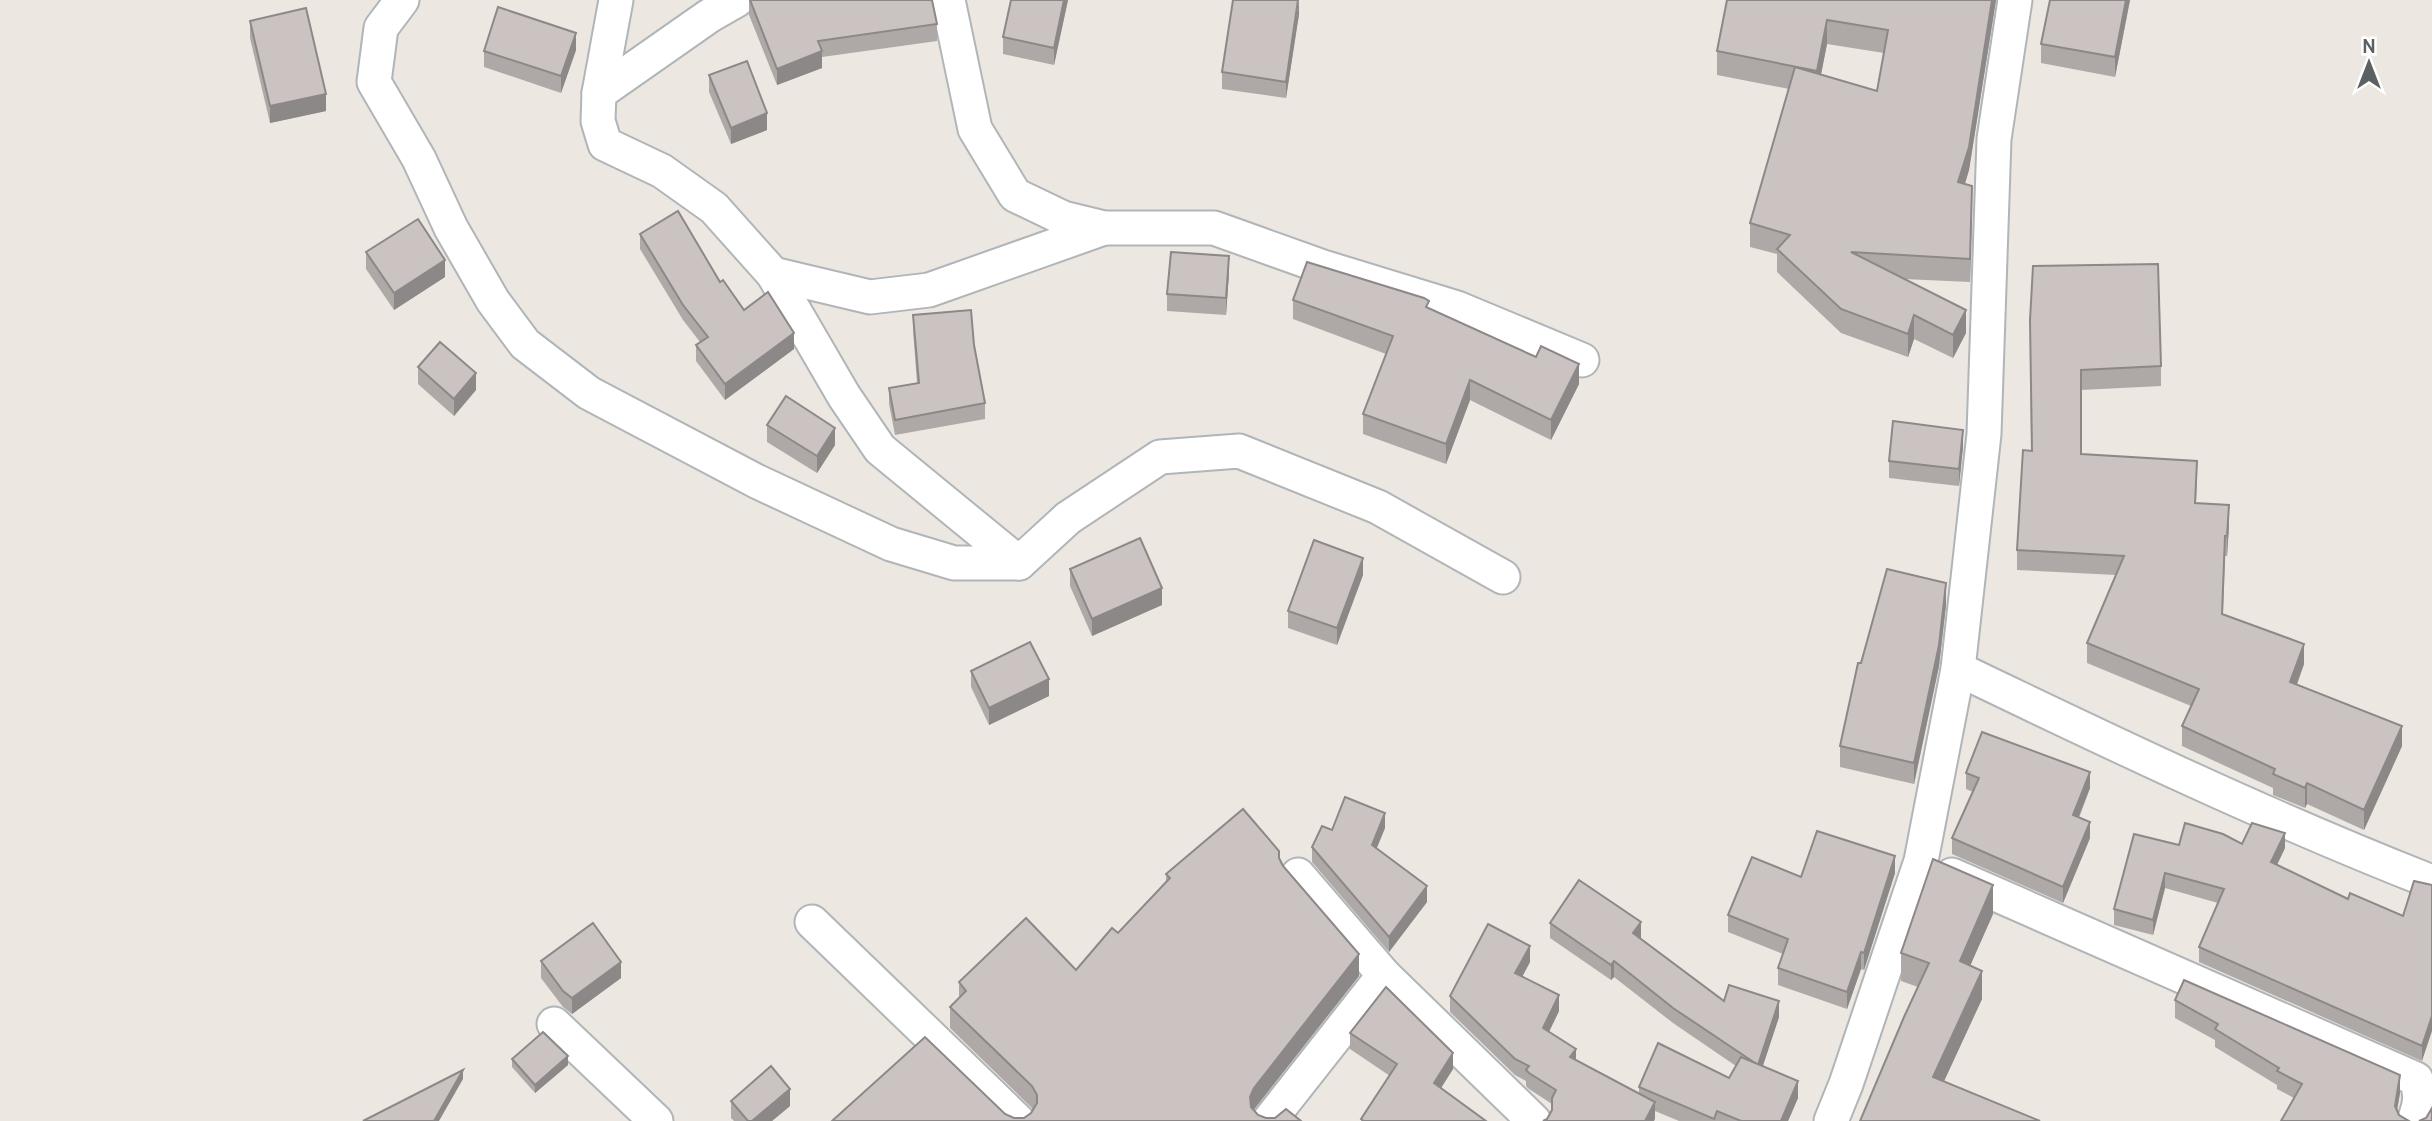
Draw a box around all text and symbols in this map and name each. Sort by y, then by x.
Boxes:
north arrow [2334,28,2404,98]
text: N [2362,35,2376,58]

